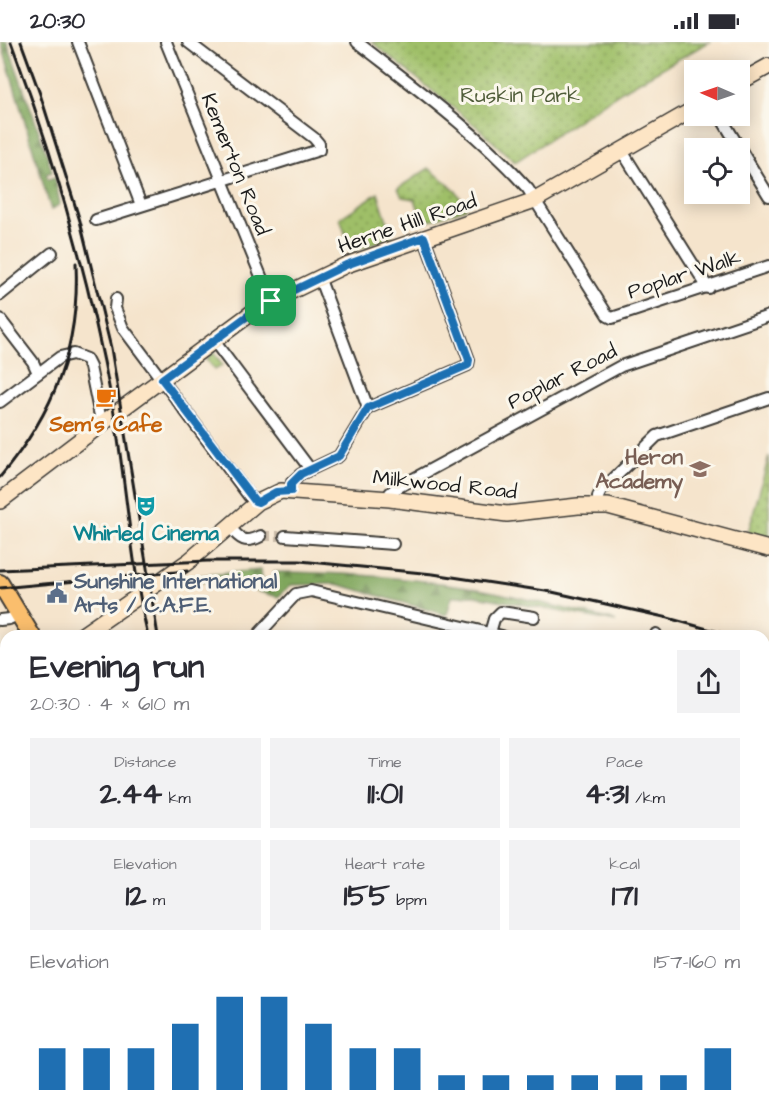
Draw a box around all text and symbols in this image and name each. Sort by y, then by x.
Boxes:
text: 20:30 [30,6,85,37]
north arrow [684,60,750,126]
map controls [684,60,750,204]
park label: Ruskin Park [460,81,580,110]
street label: Kemerton Road [194,89,277,240]
button: locate [684,138,750,204]
street label: Herne Hill Road [334,186,481,261]
street label: Poplar Walk [624,242,745,307]
pin [245,275,296,326]
icon: arrive [254,284,287,317]
street label: Poplar Road [503,336,623,417]
cafe icon: Sem's Cafe [94,385,118,409]
place label: Sem's Cafe [49,410,163,439]
place label: Heron Academy [596,443,683,499]
school or university icon: Heron Academy [688,457,712,481]
street label: Milkwood Road [371,463,519,507]
theatre icon: Whirled Cinema [134,494,158,518]
place label: Whirled Cinema [72,519,219,548]
place label: Sunshine International Arts / C.A.F.E. [73,567,278,620]
public building icon: Sunshine International Arts / C.A.F.E. [45,581,69,605]
text: Evening run [30,644,204,690]
button: share [677,650,740,713]
text: 20:30 · 4 × 610 m [30,690,189,718]
text: Distance [114,751,176,773]
text: Time [368,751,402,773]
text: Pace [606,751,643,773]
text: 2.44 [100,773,162,815]
text: 11:01 [367,773,403,815]
text: 4:31 [584,773,629,815]
text: km [162,787,191,809]
text: /km [629,787,665,809]
text: Elevation [114,853,177,875]
text: Heart rate [345,853,425,875]
text: kcal [609,853,640,875]
text: 12 [125,875,146,917]
text: 155 [343,875,390,917]
text: 171 [612,875,638,917]
text: m [146,889,165,911]
text: bpm [390,889,427,911]
text: Elevation [30,948,109,976]
text: 157–160 m [653,948,740,976]

